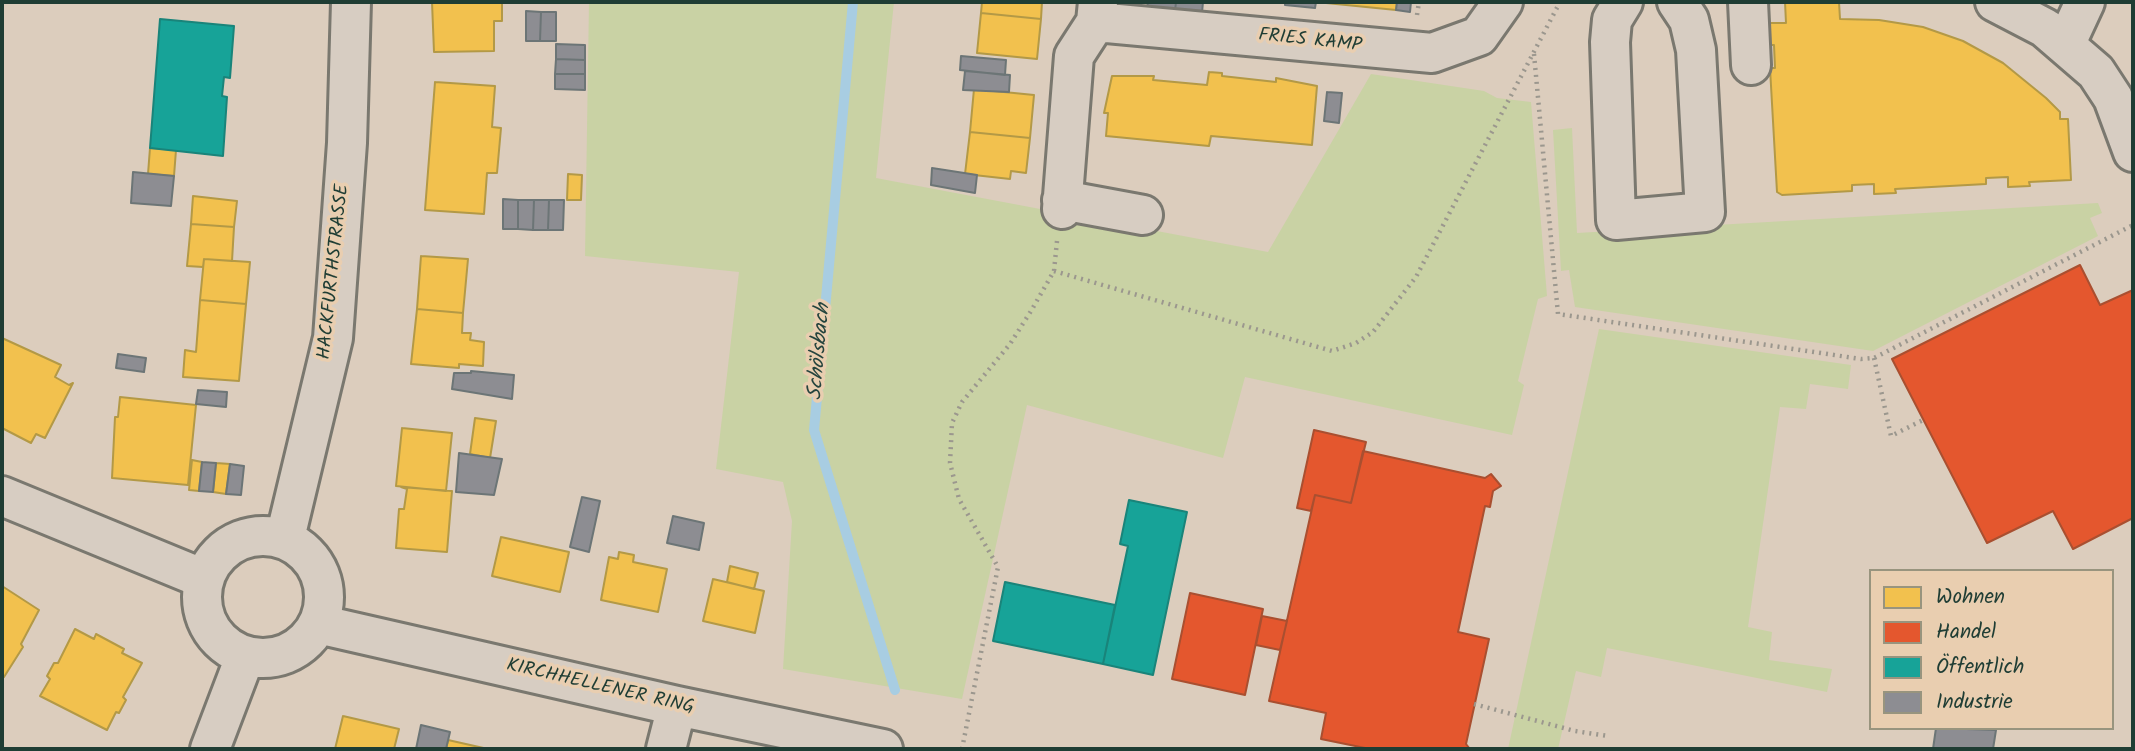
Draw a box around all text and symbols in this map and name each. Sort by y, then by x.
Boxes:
street label: FRIES KAMP [1257,25,1363,59]
street label: HACKFURTHSTRASSE [314,183,356,361]
water label: Schölsbach [804,303,838,401]
legend [1869,569,2114,730]
text: Wohnen [1936,581,2005,614]
text: Handel [1936,616,1996,649]
text: Öffentlich [1936,651,2024,684]
street label: KIRCHHELLENER RING [504,655,696,721]
text: Industrie [1936,686,2013,719]

